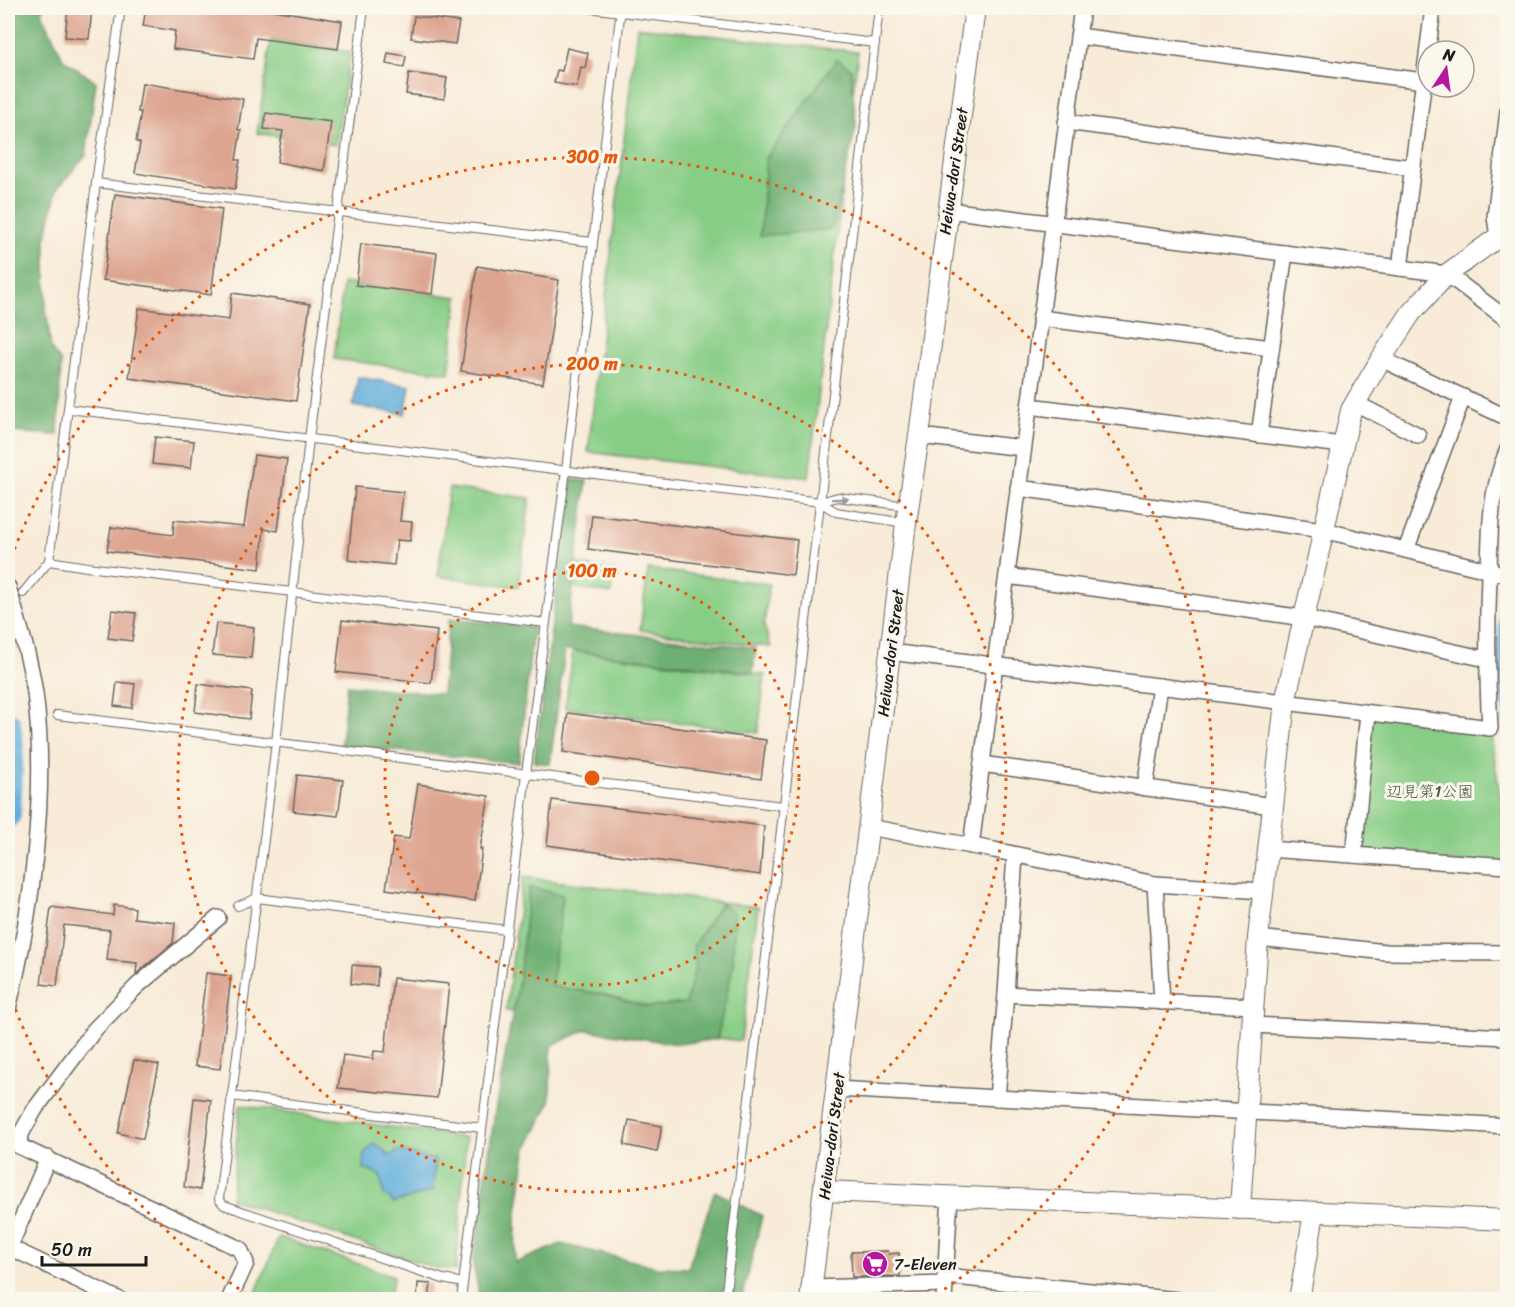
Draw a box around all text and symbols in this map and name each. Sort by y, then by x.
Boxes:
north arrow [1416,39,1476,99]
text: N [1440,39,1459,70]
street label: Heiwa-dori Street [930,105,977,237]
text: 300 m [565,141,618,173]
text: 200 m [565,348,618,380]
one-way arrow [831,494,850,504]
text: 100 m [568,555,617,587]
street label: Heiwa-dori Street [868,587,913,718]
centre of rings [582,768,602,788]
park label: 辺見第1公園 [1387,777,1473,806]
street label: Heiwa-dori Street [809,1070,854,1201]
scale bar [42,1229,146,1267]
text: 50 m [51,1234,92,1266]
supermarket icon: 7-Eleven [860,1249,890,1279]
place label: 7-Eleven [894,1250,957,1279]

